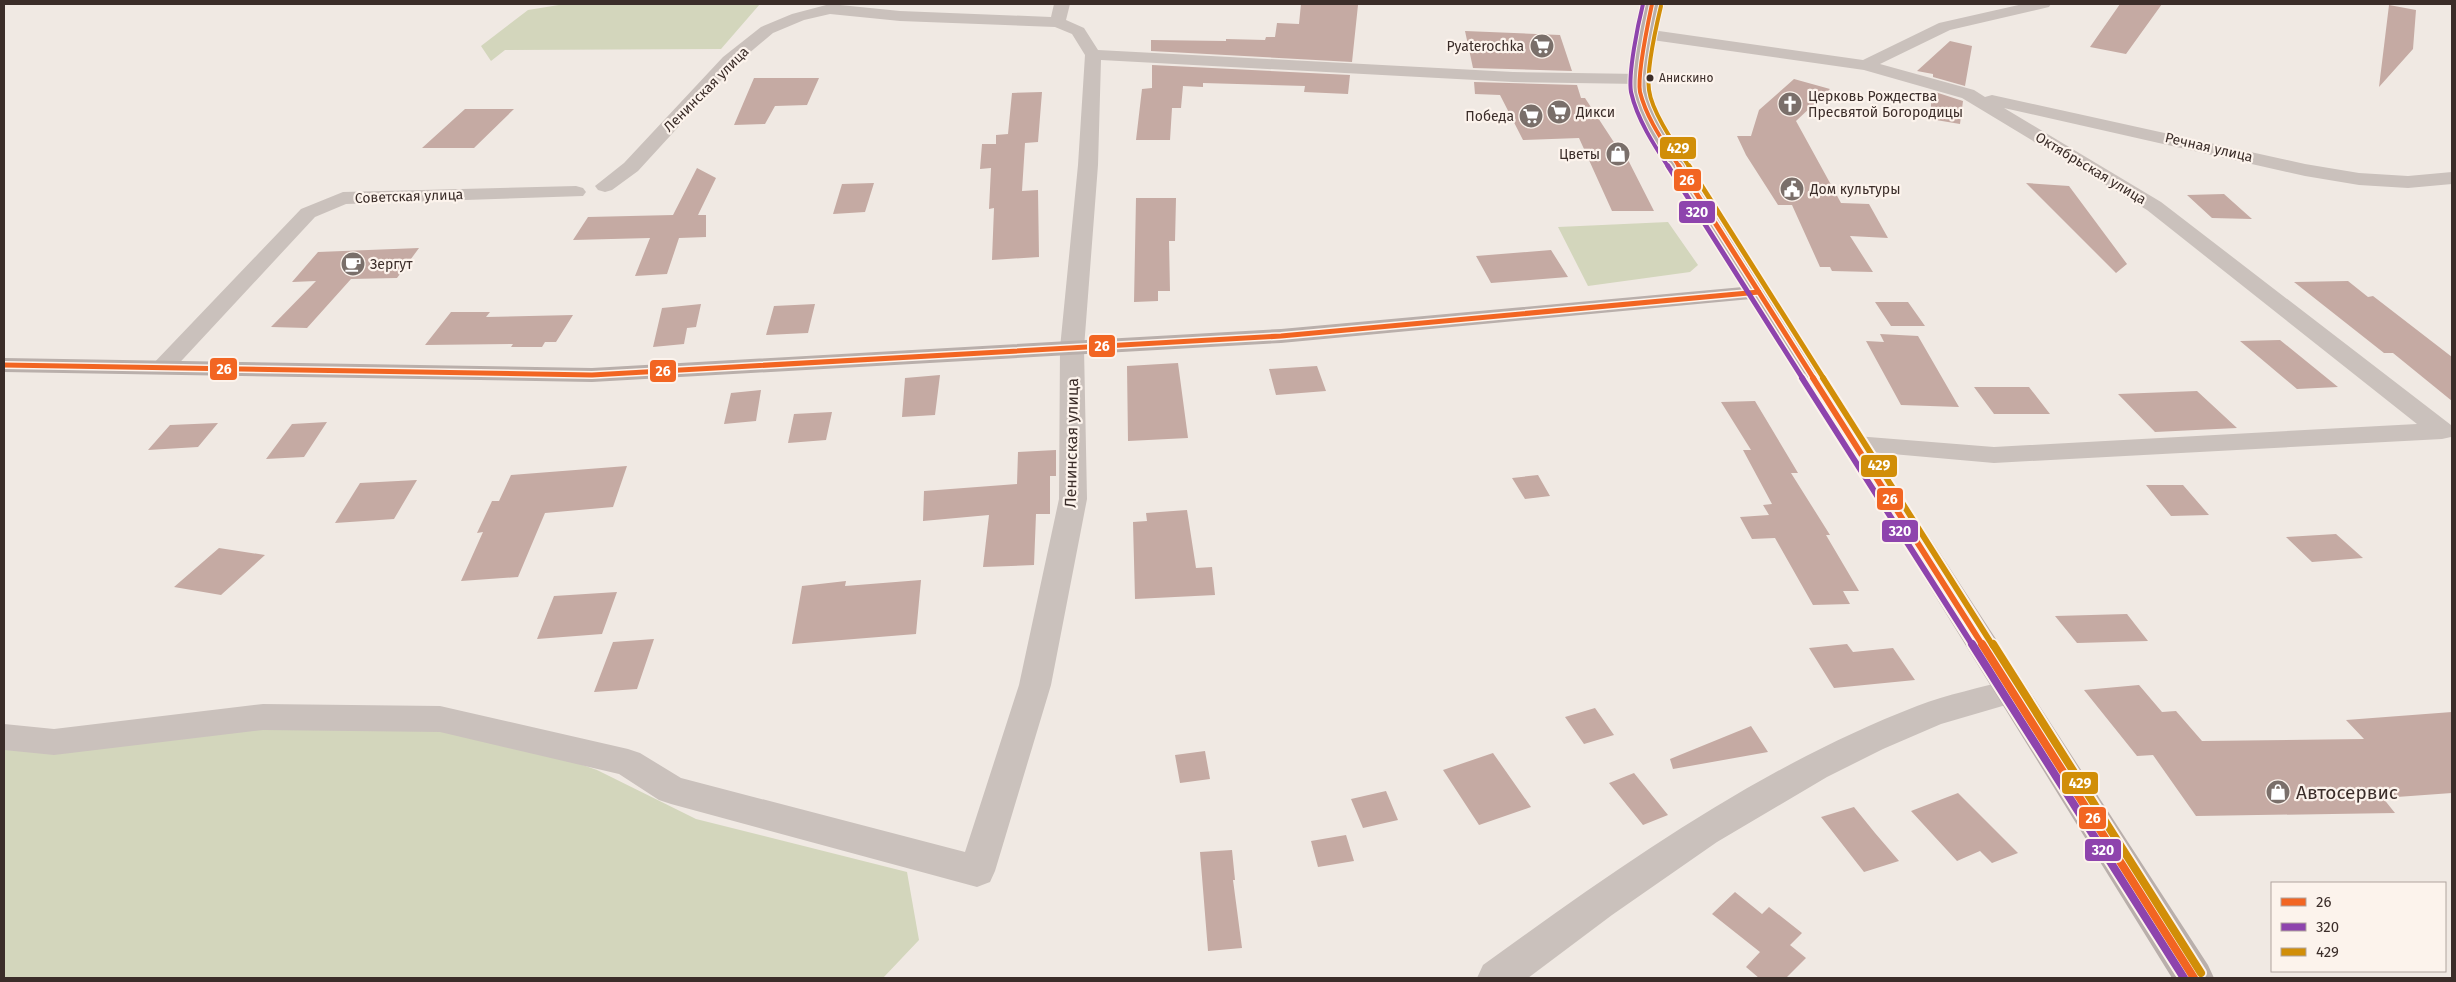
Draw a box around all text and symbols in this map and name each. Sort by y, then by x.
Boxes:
supermarket icon: Pyaterochka [1529,33,1555,59]
place label: Pyaterochka [1447,38,1524,55]
street label: Ленинская улица [660,43,753,136]
place label: Анискино [1659,71,1713,85]
marker: Анискино [1645,73,1655,83]
place label: Церковь Рождества Пресвятой Богородицы [1808,88,1963,121]
church icon: Церковь Рождества Пресвятой Богородицы [1777,91,1803,117]
supermarket icon: Дикси [1546,99,1572,125]
supermarket icon: Победа [1518,103,1544,129]
place label: Дикси [1575,104,1615,121]
place label: Победа [1465,108,1514,125]
street label: Октябрьская улица [2032,129,2149,208]
street label: Речная улица [2163,129,2254,166]
line badge: 429 [1659,136,1697,160]
text: 429 [1667,140,1689,157]
shop icon: Цветы [1605,141,1631,167]
place label: Цветы [1559,146,1600,163]
line badge: 26 [1673,168,1702,192]
text: 26 [1679,172,1695,189]
public building icon: Дом культуры [1779,176,1805,202]
place label: Дом культуры [1809,181,1900,198]
street label: Советская улица [354,186,464,207]
line badge: 320 [1678,200,1716,224]
text: 320 [1685,204,1708,221]
cafe icon: Зергут [340,251,366,277]
place label: Зергут [370,256,413,273]
line badge: 26 [1088,334,1116,358]
text: 26 [1094,338,1110,355]
line badge: 26 [209,357,238,381]
line badge: 26 [649,359,677,383]
text: 26 [216,361,232,378]
text: 26 [655,363,671,380]
street label: Ленинская улица [1061,378,1082,508]
line badge: 429 [1860,454,1898,478]
text: 429 [1868,457,1890,474]
line badge: 26 [1876,487,1904,511]
text: 26 [1882,491,1898,508]
line badge: 320 [1881,519,1919,543]
text: 320 [1888,523,1911,540]
line badge: 429 [2061,771,2099,795]
text: 429 [2069,775,2091,792]
shop icon: Автосервис [2265,779,2291,805]
place label: Автосервис [2296,781,2398,804]
line badge: 26 [2078,806,2107,830]
text: 26 [2085,810,2101,827]
line badge: 320 [2084,838,2122,862]
text: 320 [2091,842,2114,859]
legend [2271,882,2446,972]
text: 26 [2316,893,2331,911]
text: 320 [2316,918,2339,936]
text: 429 [2316,943,2339,961]

